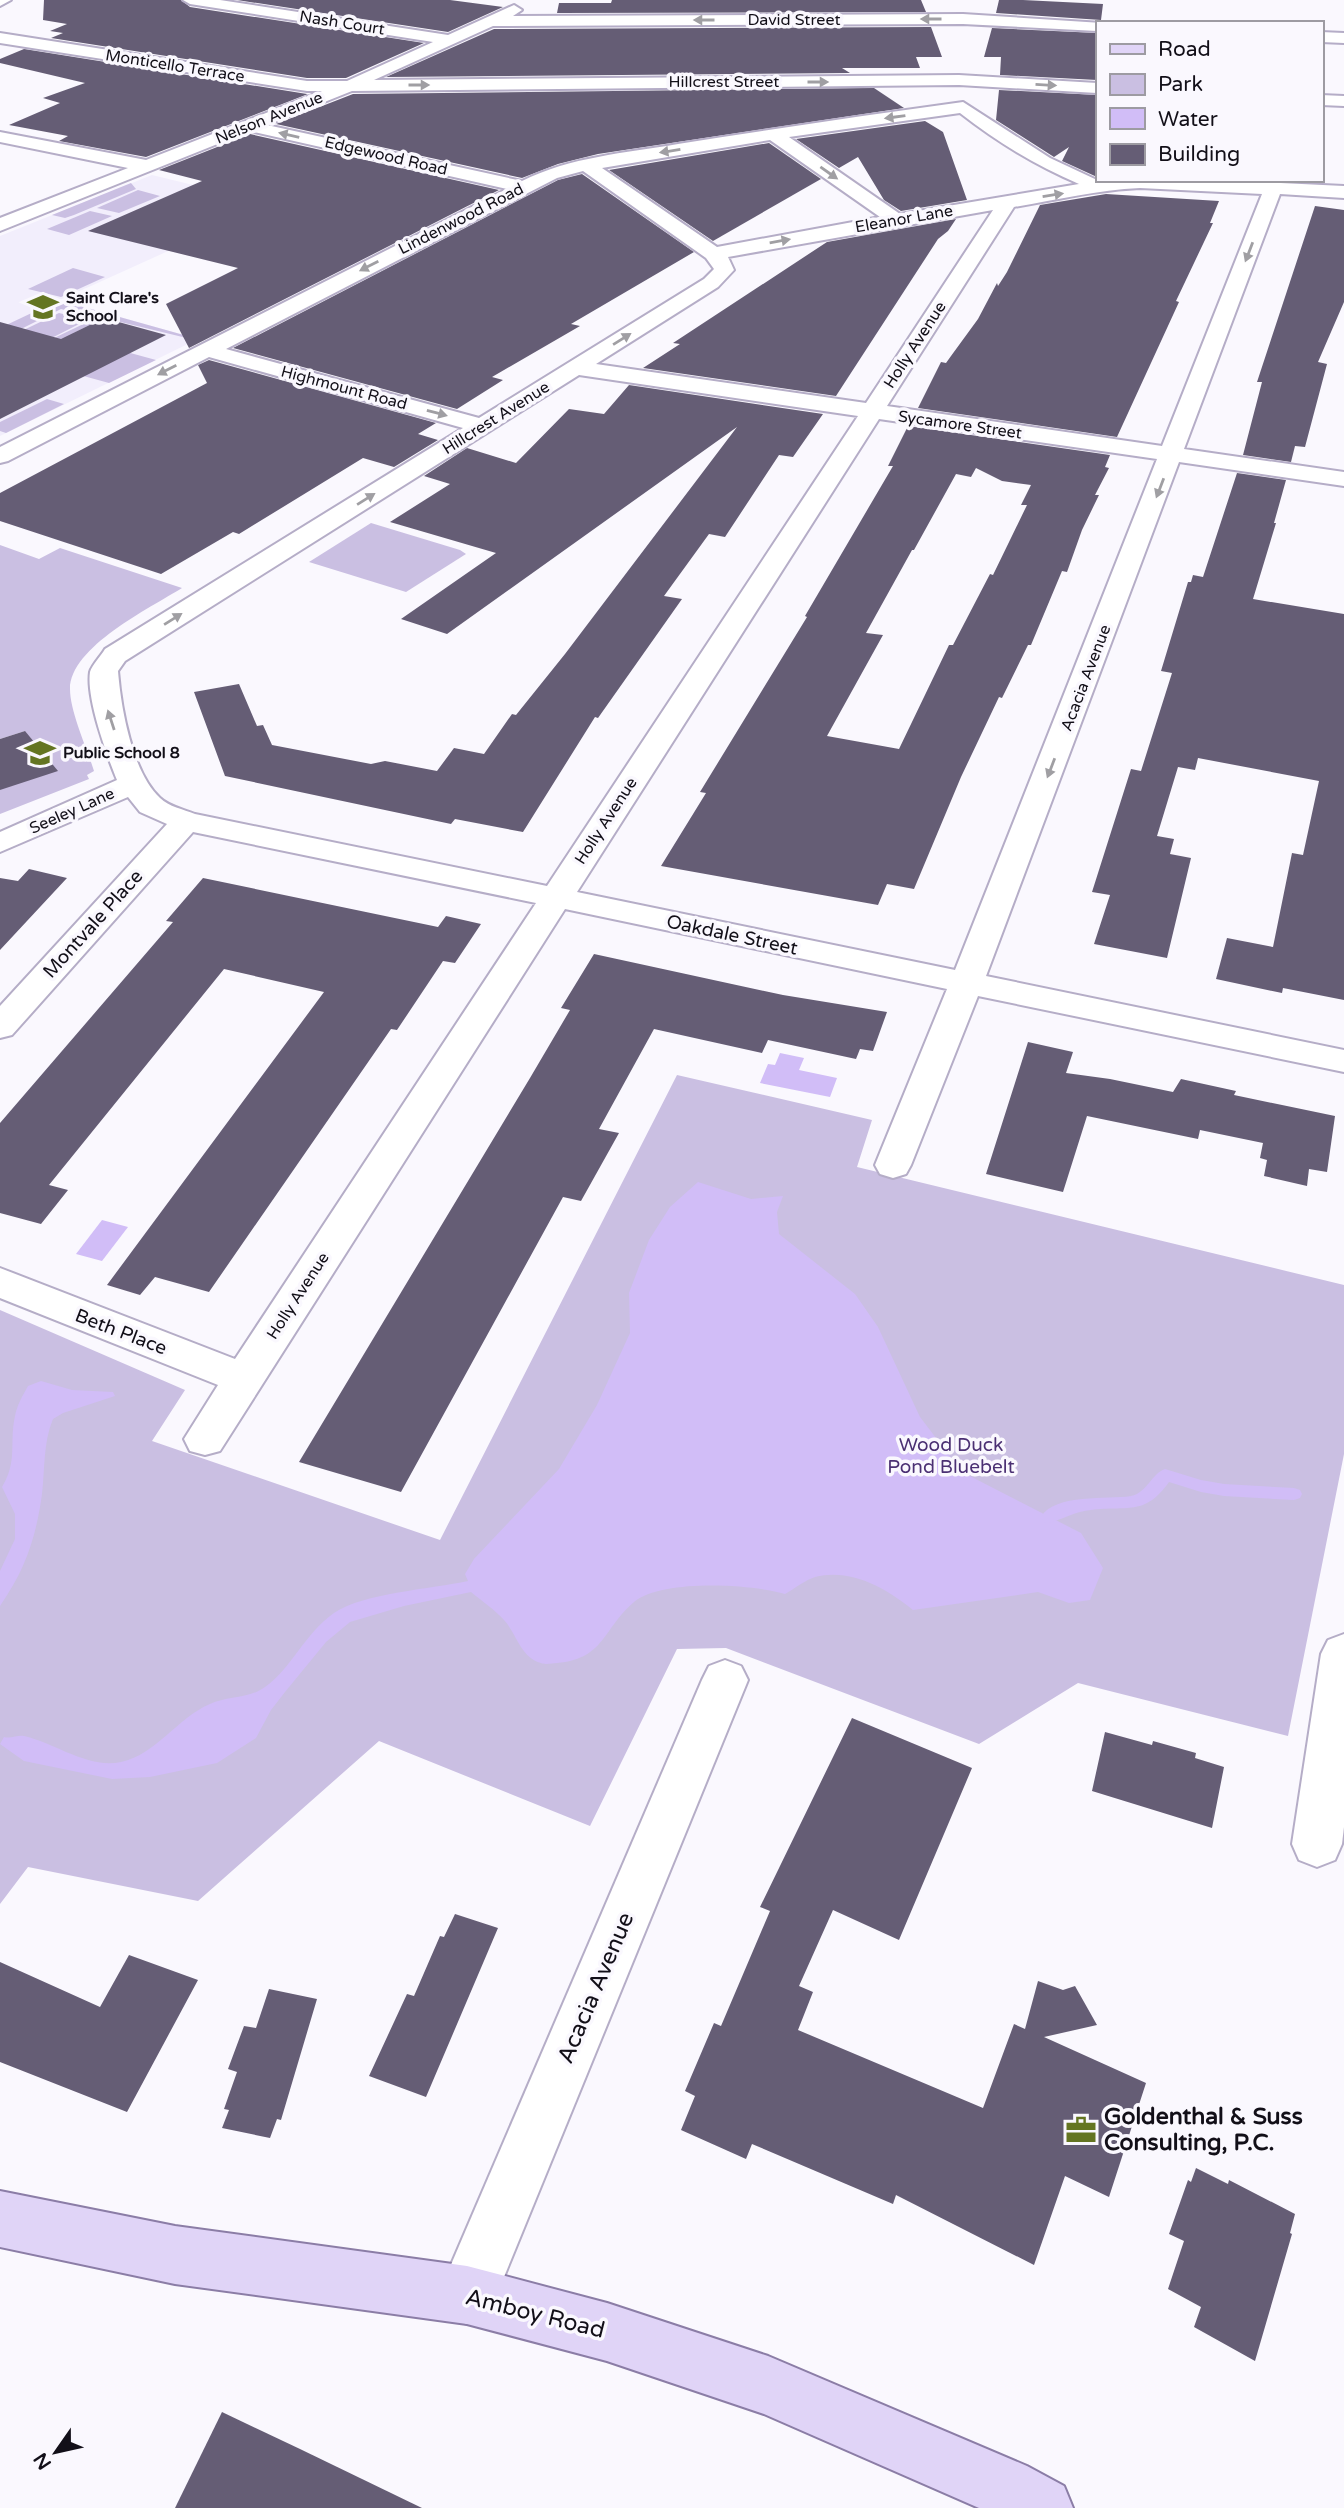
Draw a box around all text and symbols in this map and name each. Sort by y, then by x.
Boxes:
street label: Nash Court [298,6,386,40]
street label: David Street [747,10,841,30]
one-way arrow [920,13,942,25]
one-way arrow [692,14,714,26]
legend [1096,21,1323,182]
text: Road [1158,37,1211,62]
street label: Monticello Terrace [104,45,246,87]
street label: Hillcrest Street [669,72,779,92]
text: Park [1158,72,1203,97]
one-way arrow [808,76,830,88]
one-way arrow [409,79,431,91]
one-way arrow [1035,80,1057,91]
street label: Nelson Avenue [212,87,326,149]
text: Water [1158,107,1218,132]
one-way arrow [884,111,906,122]
one-way arrow [278,129,300,140]
street label: Edgewood Road [323,132,449,180]
text: Building [1158,142,1240,167]
one-way arrow [659,146,681,157]
one-way arrow [820,166,838,180]
street label: Lindenwood Road [395,179,527,259]
one-way arrow [1042,189,1064,200]
street label: Eleanor Lane [854,201,954,237]
one-way arrow [769,236,791,247]
one-way arrow [1244,241,1255,262]
one-way arrow [359,260,379,271]
place label: Saint Clare's School [66,288,159,326]
school or university icon: Saint Clare's School [26,290,60,324]
street label: Holly Avenue [879,298,951,392]
one-way arrow [612,333,631,346]
street label: Highmount Road [279,362,409,414]
one-way arrow [157,364,177,375]
street label: Hillcrest Avenue [439,377,553,459]
street label: Sycamore Street [897,406,1023,444]
one-way arrow [427,409,448,419]
one-way arrow [1154,477,1165,498]
one-way arrow [357,492,376,505]
one-way arrow [164,613,183,626]
street label: Acacia Avenue [1057,622,1115,734]
one-way arrow [105,709,115,730]
school or university icon: Public School 8 [23,736,57,770]
place label: Public School 8 [63,743,180,763]
one-way arrow [1045,758,1056,779]
street label: Holly Avenue [570,774,642,868]
street label: Seeley Lane [27,783,117,839]
street label: Montvale Place [39,865,147,983]
street label: Oakdale Street [664,910,800,960]
street label: Holly Avenue [262,1249,334,1343]
street label: Beth Place [72,1304,170,1360]
park label: Wood Duck Pond Bluebelt [887,1434,1015,1478]
street label: Acacia Avenue [552,1908,640,2068]
place label: Goldenthal & Suss Consulting, P.C. [1104,2103,1303,2157]
office icon: Goldenthal & Suss Consulting, P.C. [1064,2113,1098,2147]
street label: Amboy Road [462,2283,608,2345]
north arrow [21,2417,91,2487]
text: N [29,2448,56,2473]

